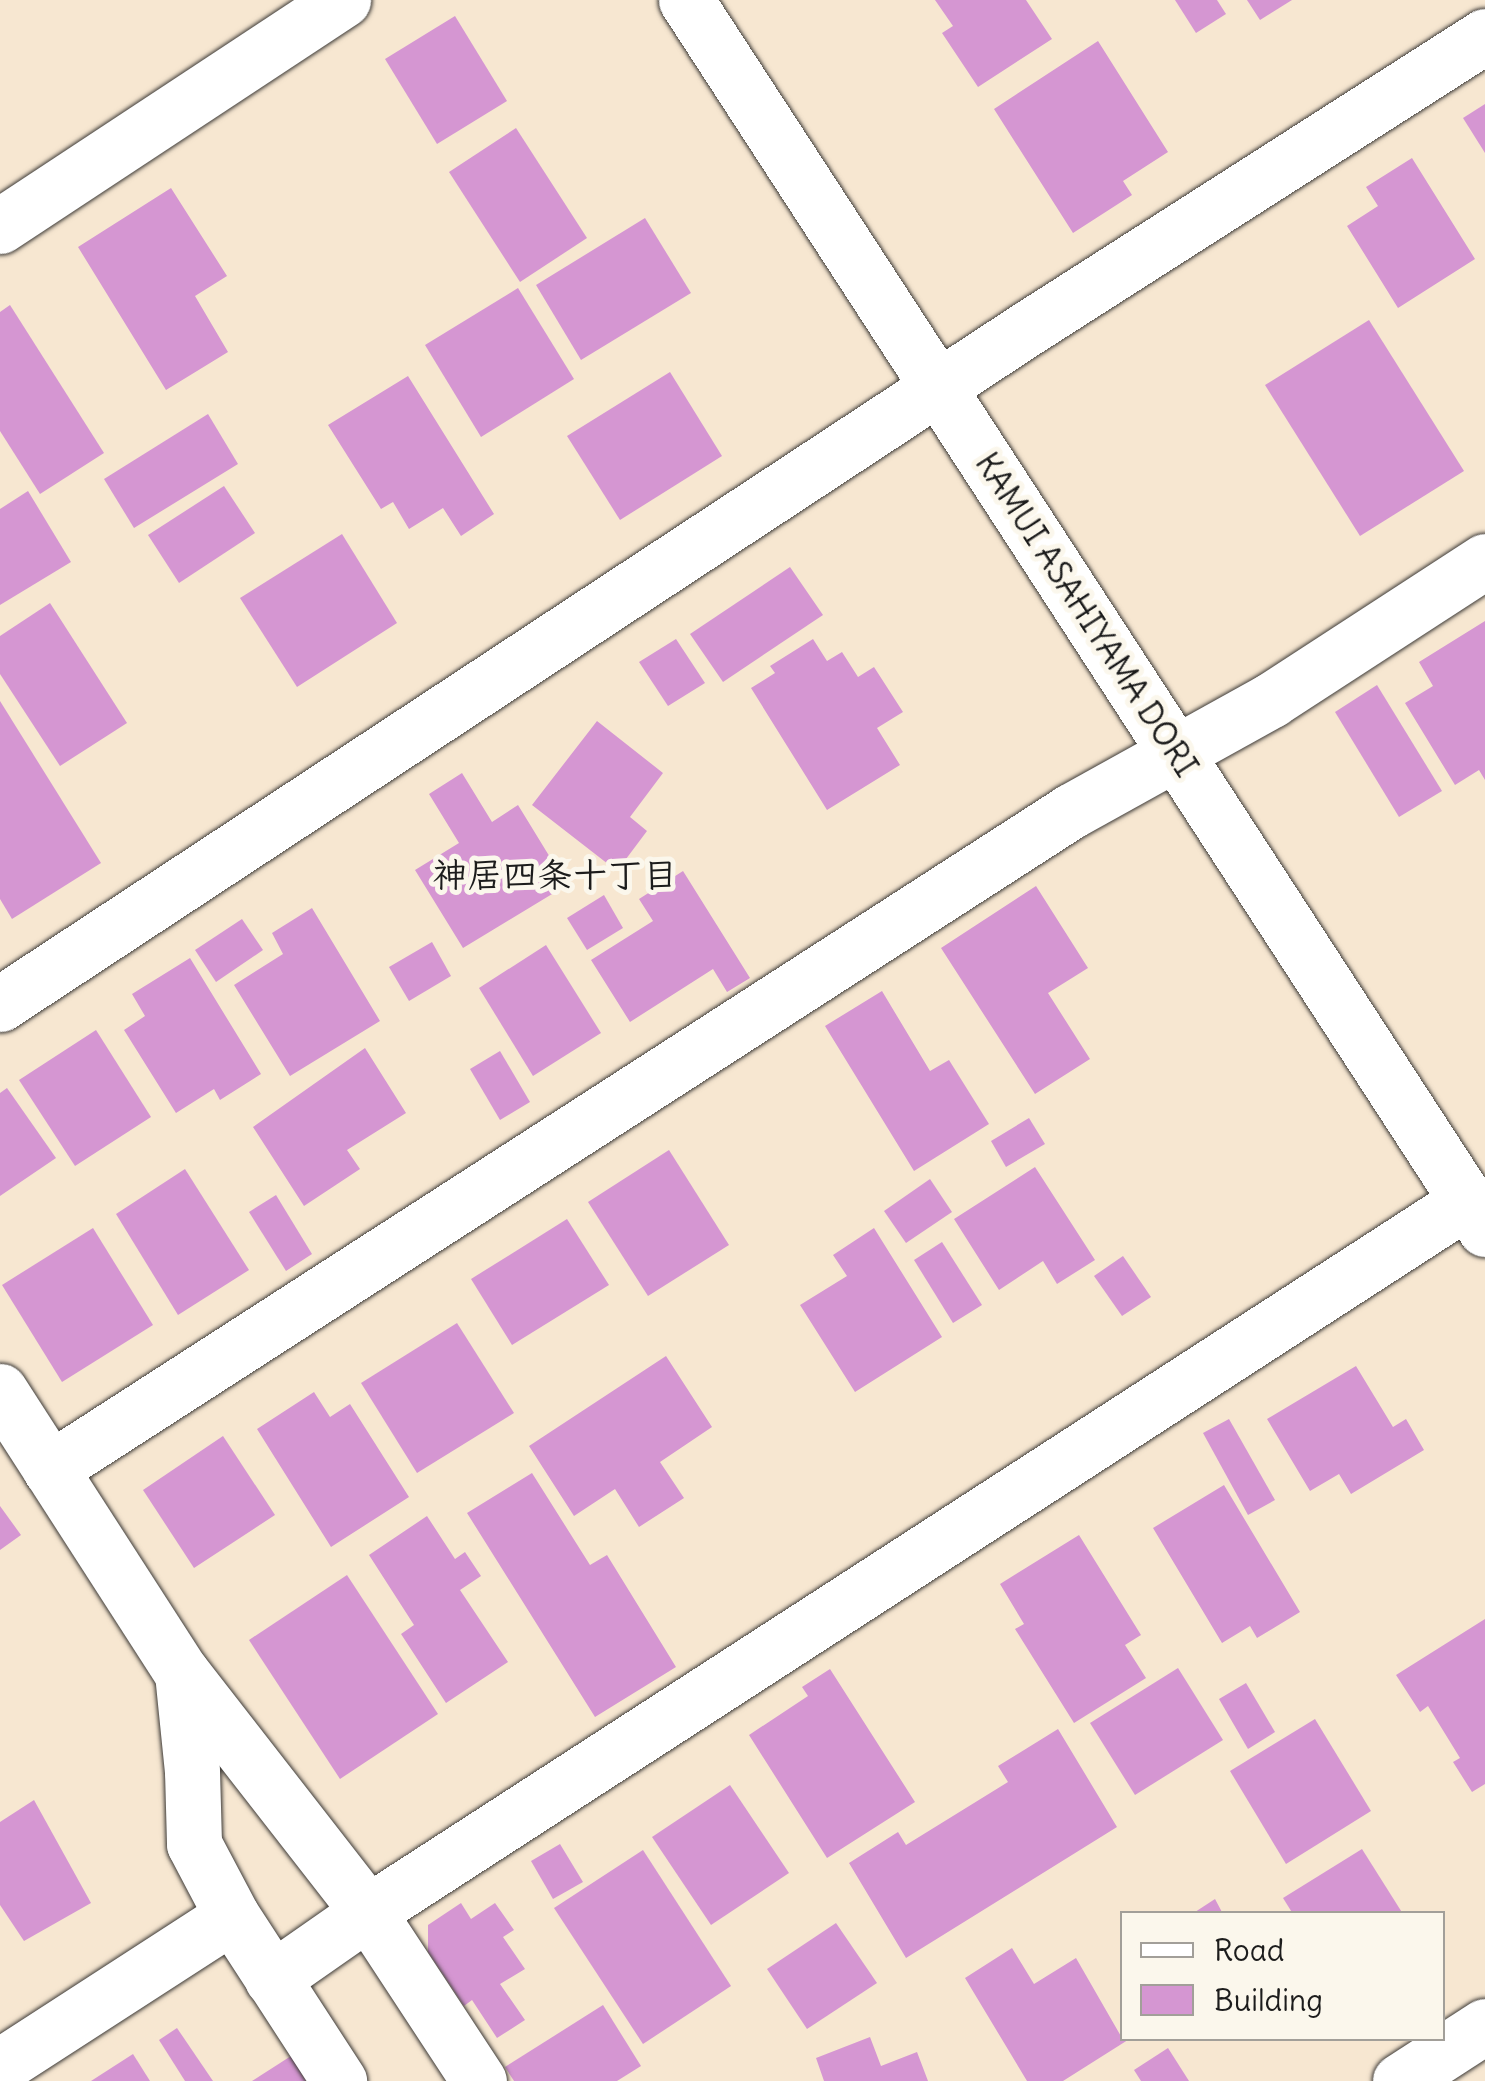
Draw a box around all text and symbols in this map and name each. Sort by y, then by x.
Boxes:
street label: KAMUI ASAHIYAMA DORI [967,446,1205,784]
district label: 神居四条十丁目 [433,853,677,895]
legend [1120,1911,1445,2041]
text: Road [1214,1931,1284,1969]
text: Building [1214,1981,1323,2019]

